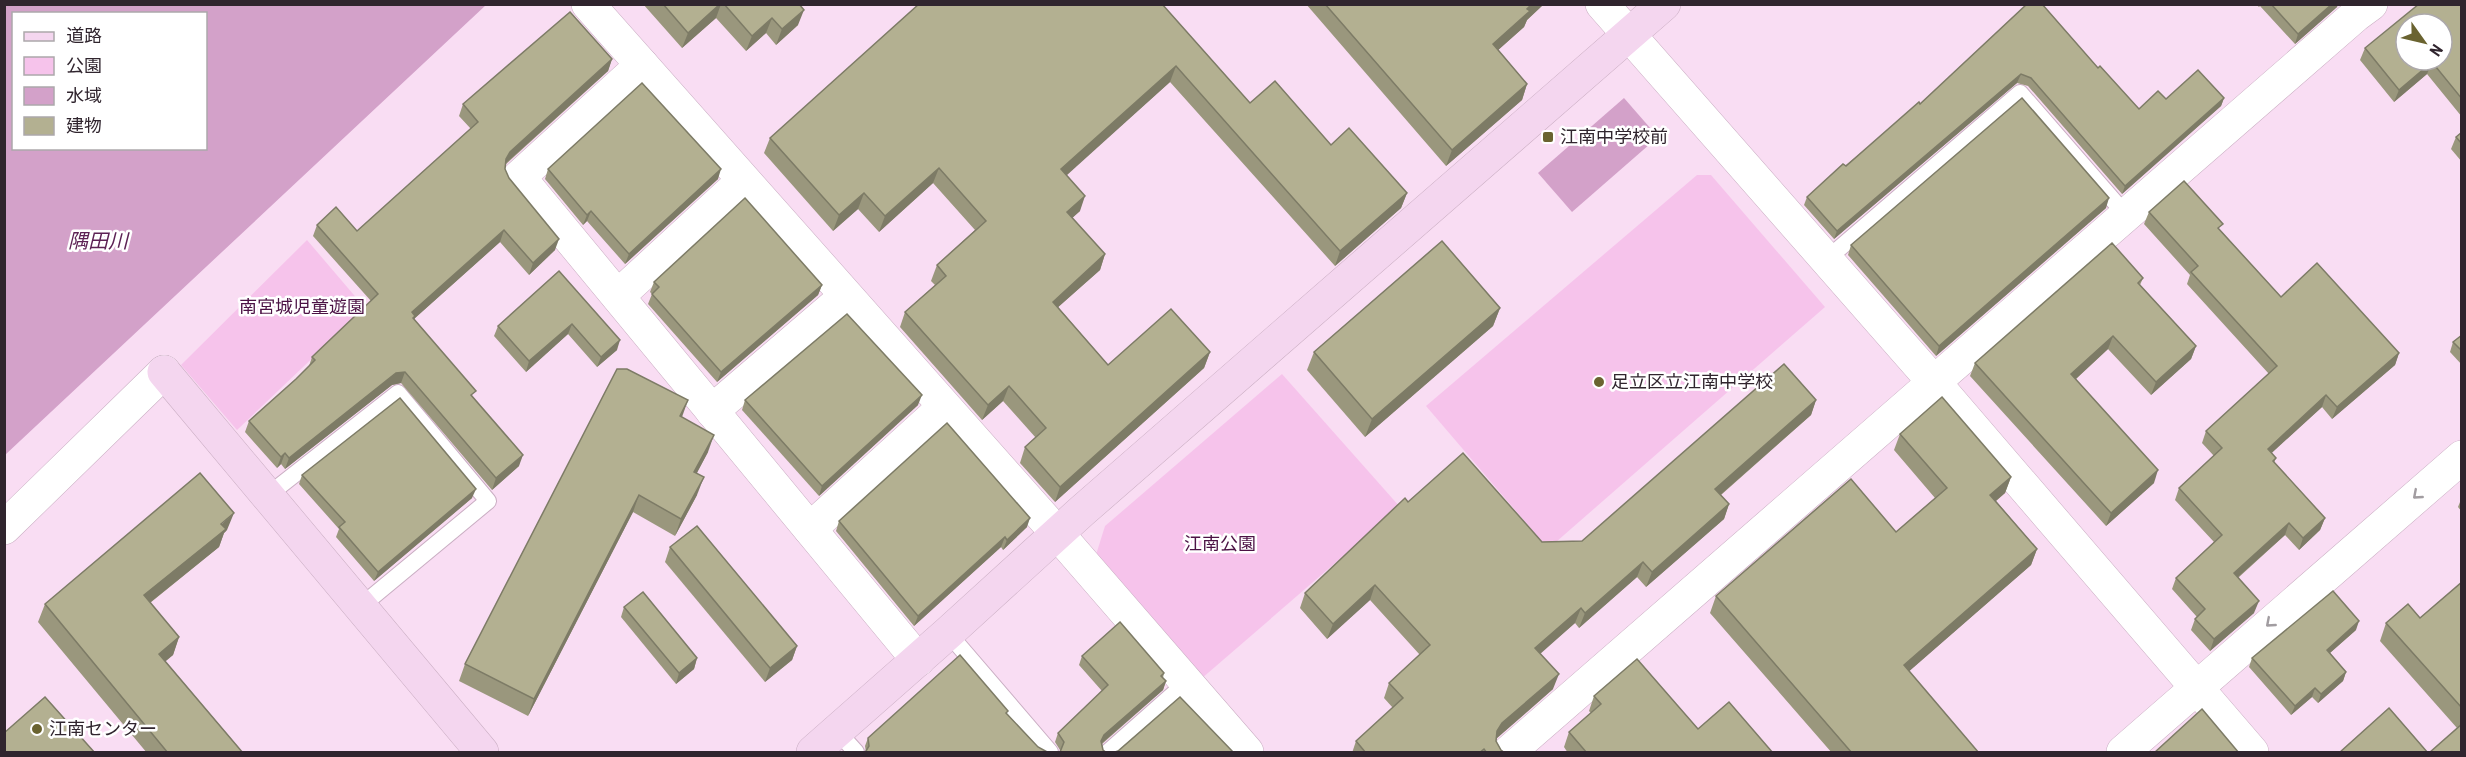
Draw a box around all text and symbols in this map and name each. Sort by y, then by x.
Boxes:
legend [12,12,207,150]
north arrow [2394,12,2454,72]
text: 道路 [66,25,102,46]
text: N [2425,41,2447,59]
text: 公園 [66,55,102,76]
text: 水域 [66,85,102,106]
text: 建物 [66,115,102,136]
place label: 江南中学校前 [1560,126,1668,147]
marker: 江南中学校前 [1541,130,1555,144]
water label: 隅田川 [68,229,130,253]
park label: 南宮城児童遊園 [239,296,365,317]
place label: 足立区立江南中学校 [1611,371,1773,392]
marker: 足立区立江南中学校 [1592,375,1606,389]
one-way arrow [2413,488,2424,499]
park label: 江南公園 [1184,533,1256,554]
one-way arrow [2266,616,2277,627]
place label: 江南センター [49,718,157,739]
marker: 江南センター [30,722,44,736]

